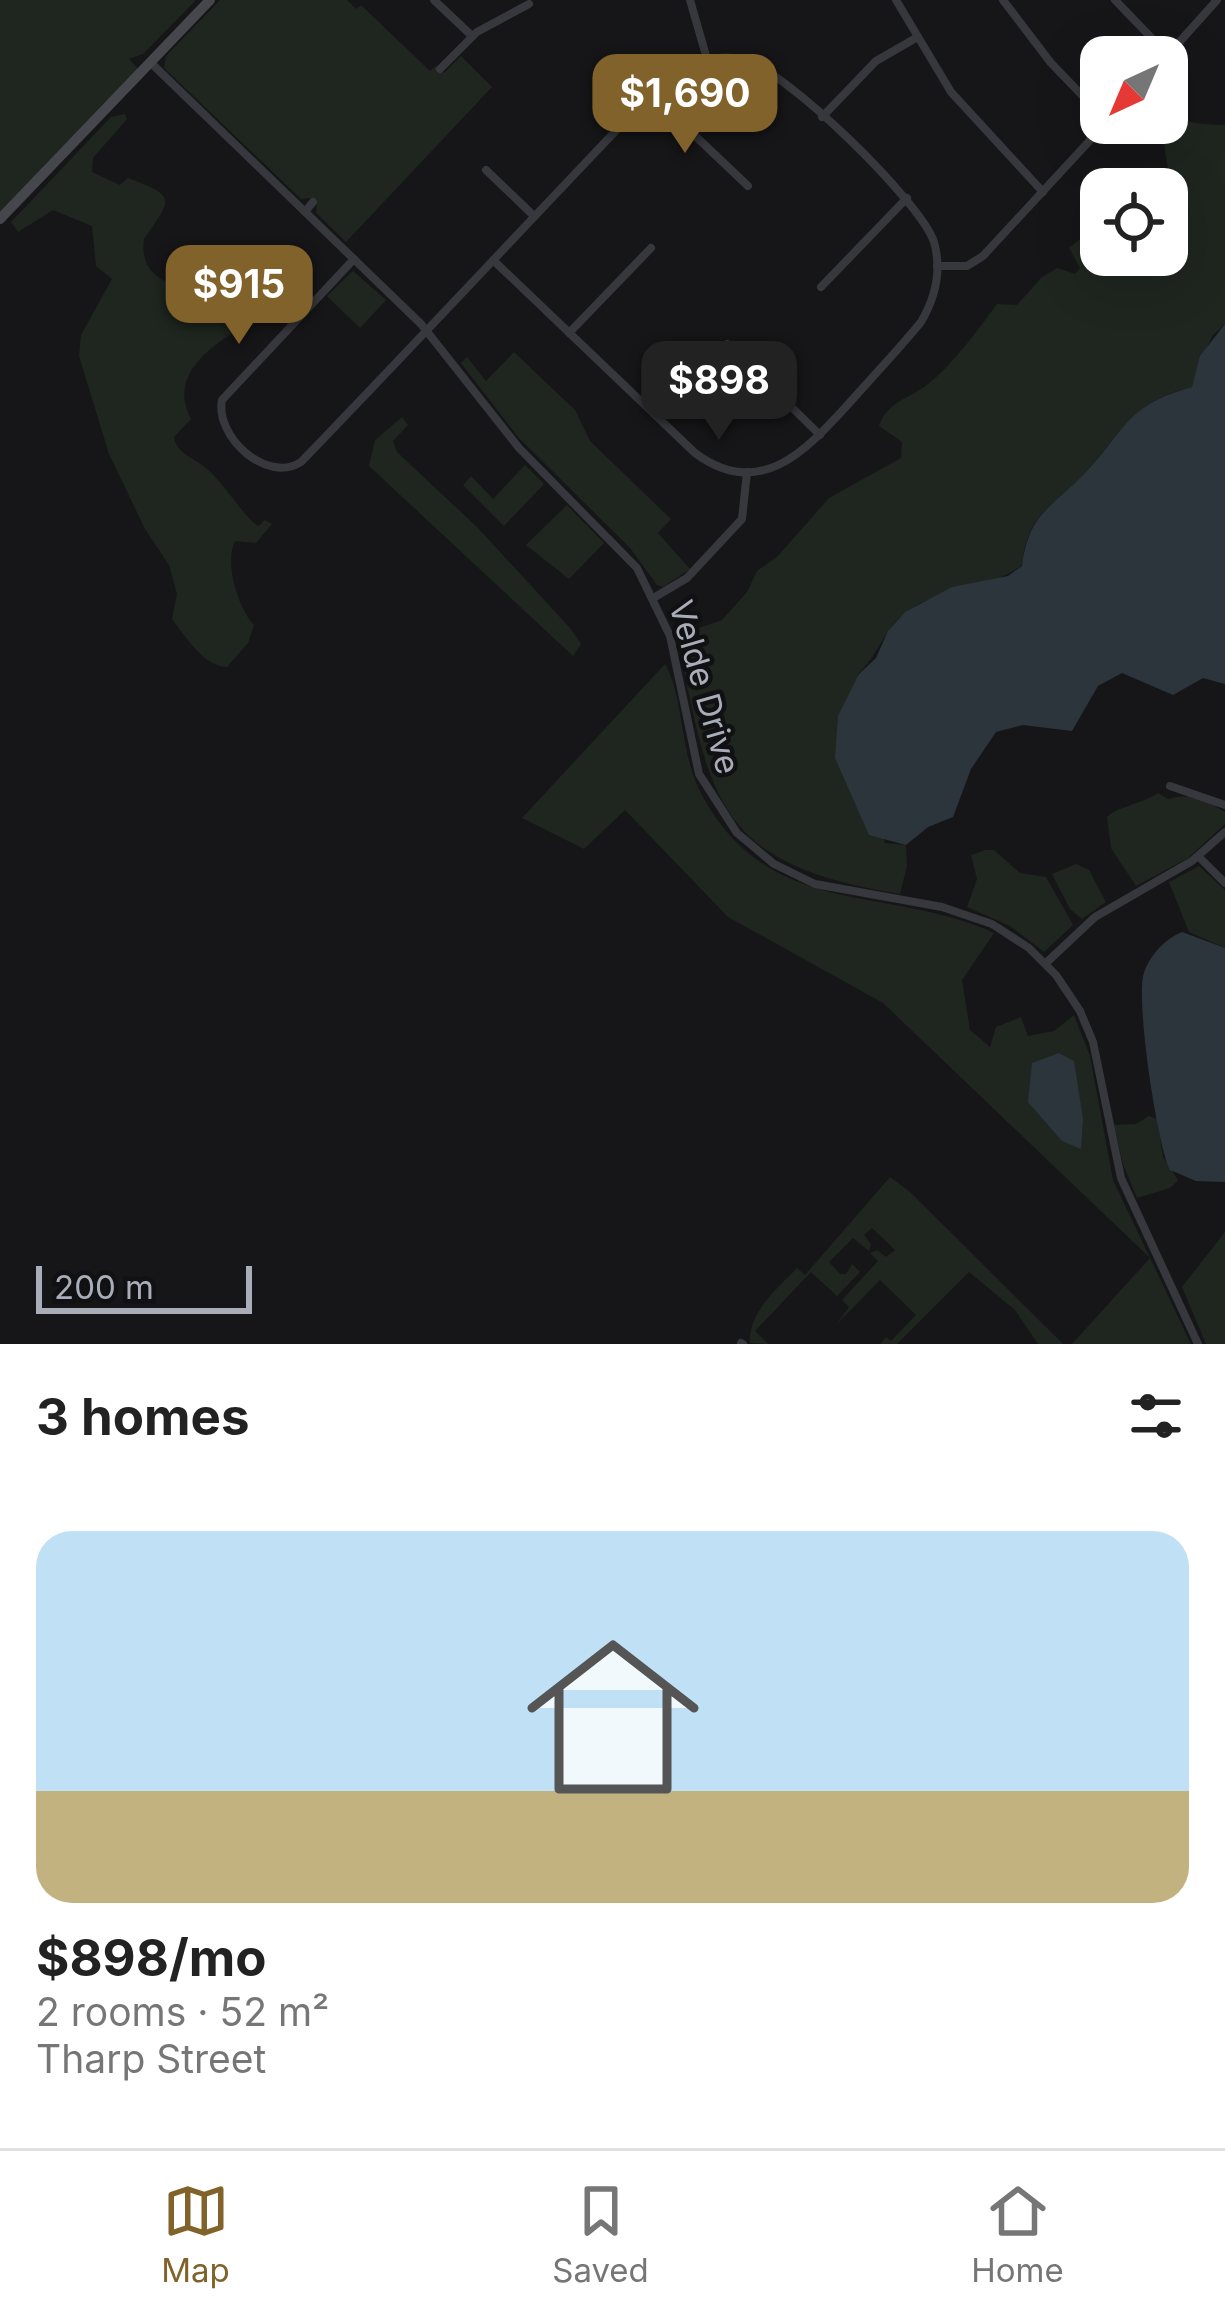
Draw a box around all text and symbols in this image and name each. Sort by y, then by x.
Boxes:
north arrow [1080,36,1188,144]
map controls [1080,36,1188,276]
pin: $1,690 [587,54,783,156]
text: $1,690 [619,69,751,116]
button: locate [1080,168,1188,276]
pin: $915 [168,245,310,347]
text: $915 [193,260,285,307]
pin: $898 [648,341,790,443]
text: $898 [668,356,770,403]
street label: Velde Drive [661,595,749,779]
scale bar [36,1260,252,1313]
text: 200 m [54,1267,154,1307]
icon: filters [1123,1383,1189,1449]
text: 3 homes [36,1386,250,1447]
icon: home [505,1609,721,1825]
text: $898/mo [36,1927,267,1988]
text: 2 rooms · 52 m² [36,1988,329,2035]
text: Tharp Street [36,2035,266,2082]
tab: Map [161,2178,230,2290]
tab: Saved [552,2178,649,2290]
tab: Home [971,2178,1064,2290]

